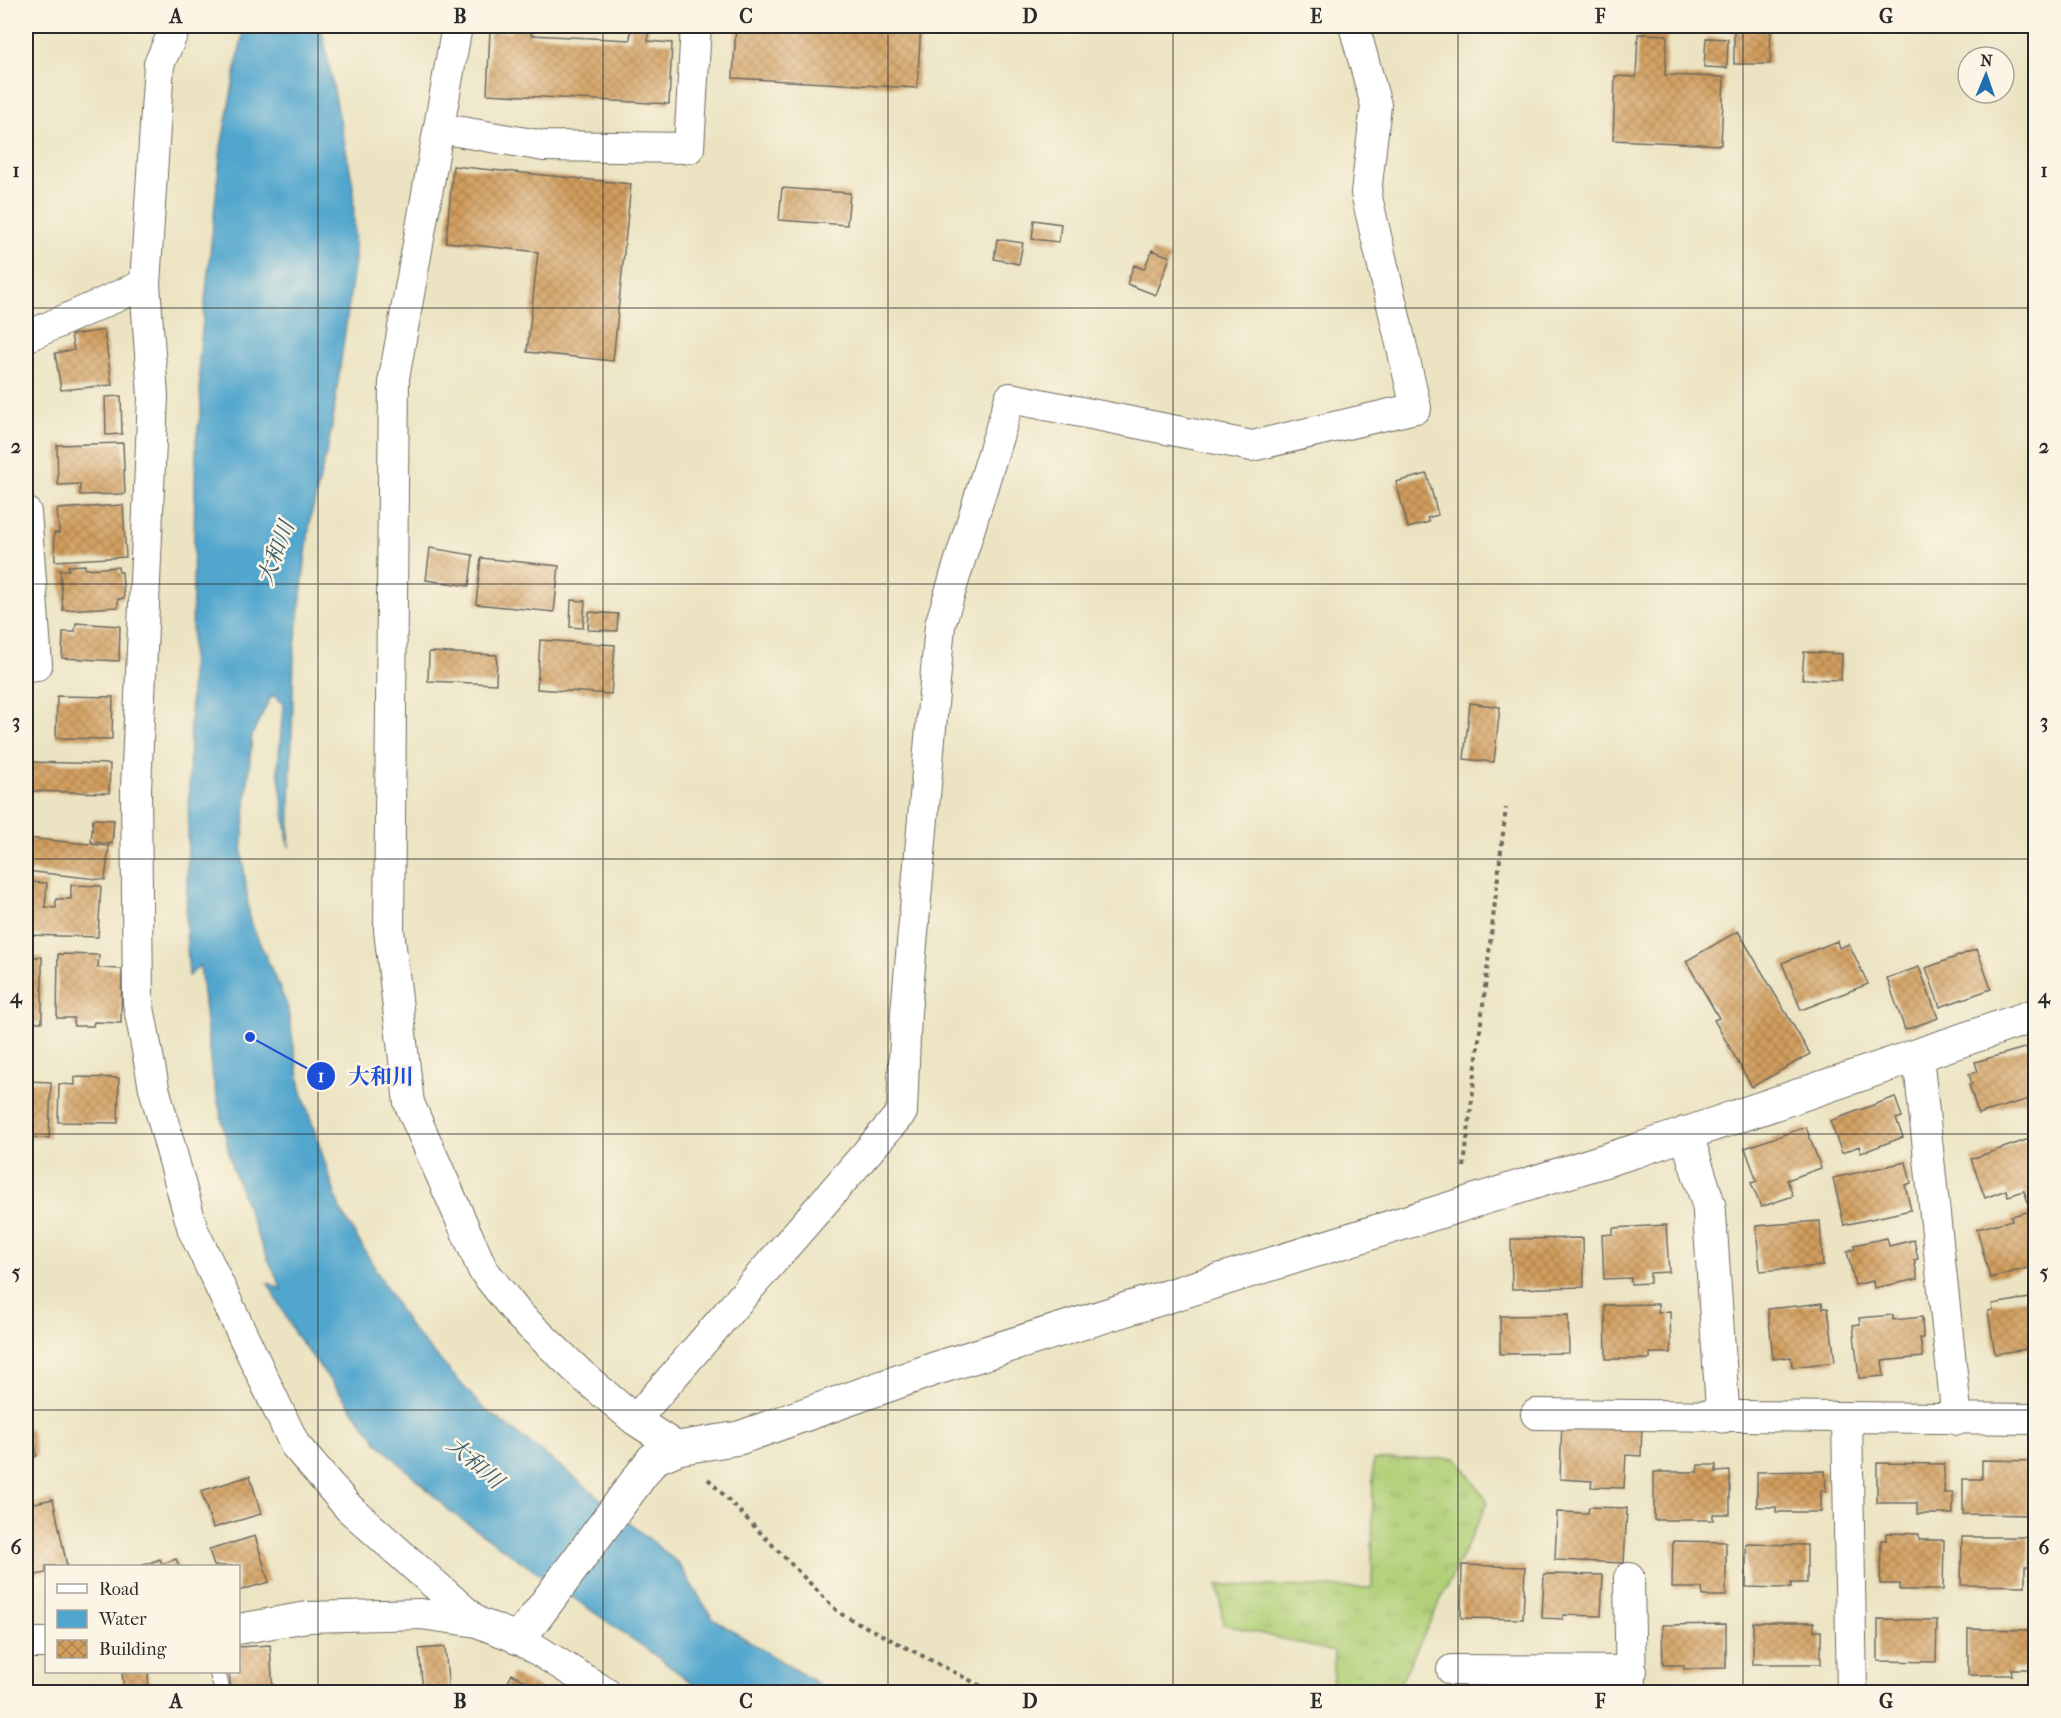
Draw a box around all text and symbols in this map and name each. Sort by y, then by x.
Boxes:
text: A [168,5,184,28]
text: B [453,5,467,28]
text: C [739,5,753,28]
text: D [1022,5,1038,28]
text: E [1310,5,1322,28]
text: F [1594,5,1606,28]
text: G [1879,5,1893,28]
north arrow [1956,45,2016,105]
text: N [1980,51,1994,70]
text: 1 [12,159,20,182]
text: 1 [2040,159,2048,182]
text: 2 [11,435,21,458]
text: 2 [2039,435,2049,458]
water label: 大和川 [252,516,301,588]
text: 3 [12,710,20,733]
text: 3 [2040,710,2048,733]
text: 4 [9,985,23,1009]
text: 4 [2037,985,2051,1009]
callout: 大和川 [306,1056,426,1096]
text: 大和川 [348,1064,414,1090]
text: 1 [318,1066,324,1087]
text: 5 [12,1261,21,1284]
text: 5 [2040,1261,2049,1284]
water label: 大和川 [442,1432,510,1496]
text: 6 [11,1536,23,1559]
text: 6 [2039,1536,2051,1559]
legend [45,1565,240,1673]
text: Road [99,1579,139,1600]
text: Water [98,1609,147,1630]
text: Building [99,1639,167,1660]
text: A [168,1690,184,1713]
text: B [453,1690,467,1713]
text: C [739,1690,753,1713]
text: D [1022,1690,1038,1713]
text: E [1310,1690,1322,1713]
text: F [1594,1690,1606,1713]
text: G [1879,1690,1893,1713]

